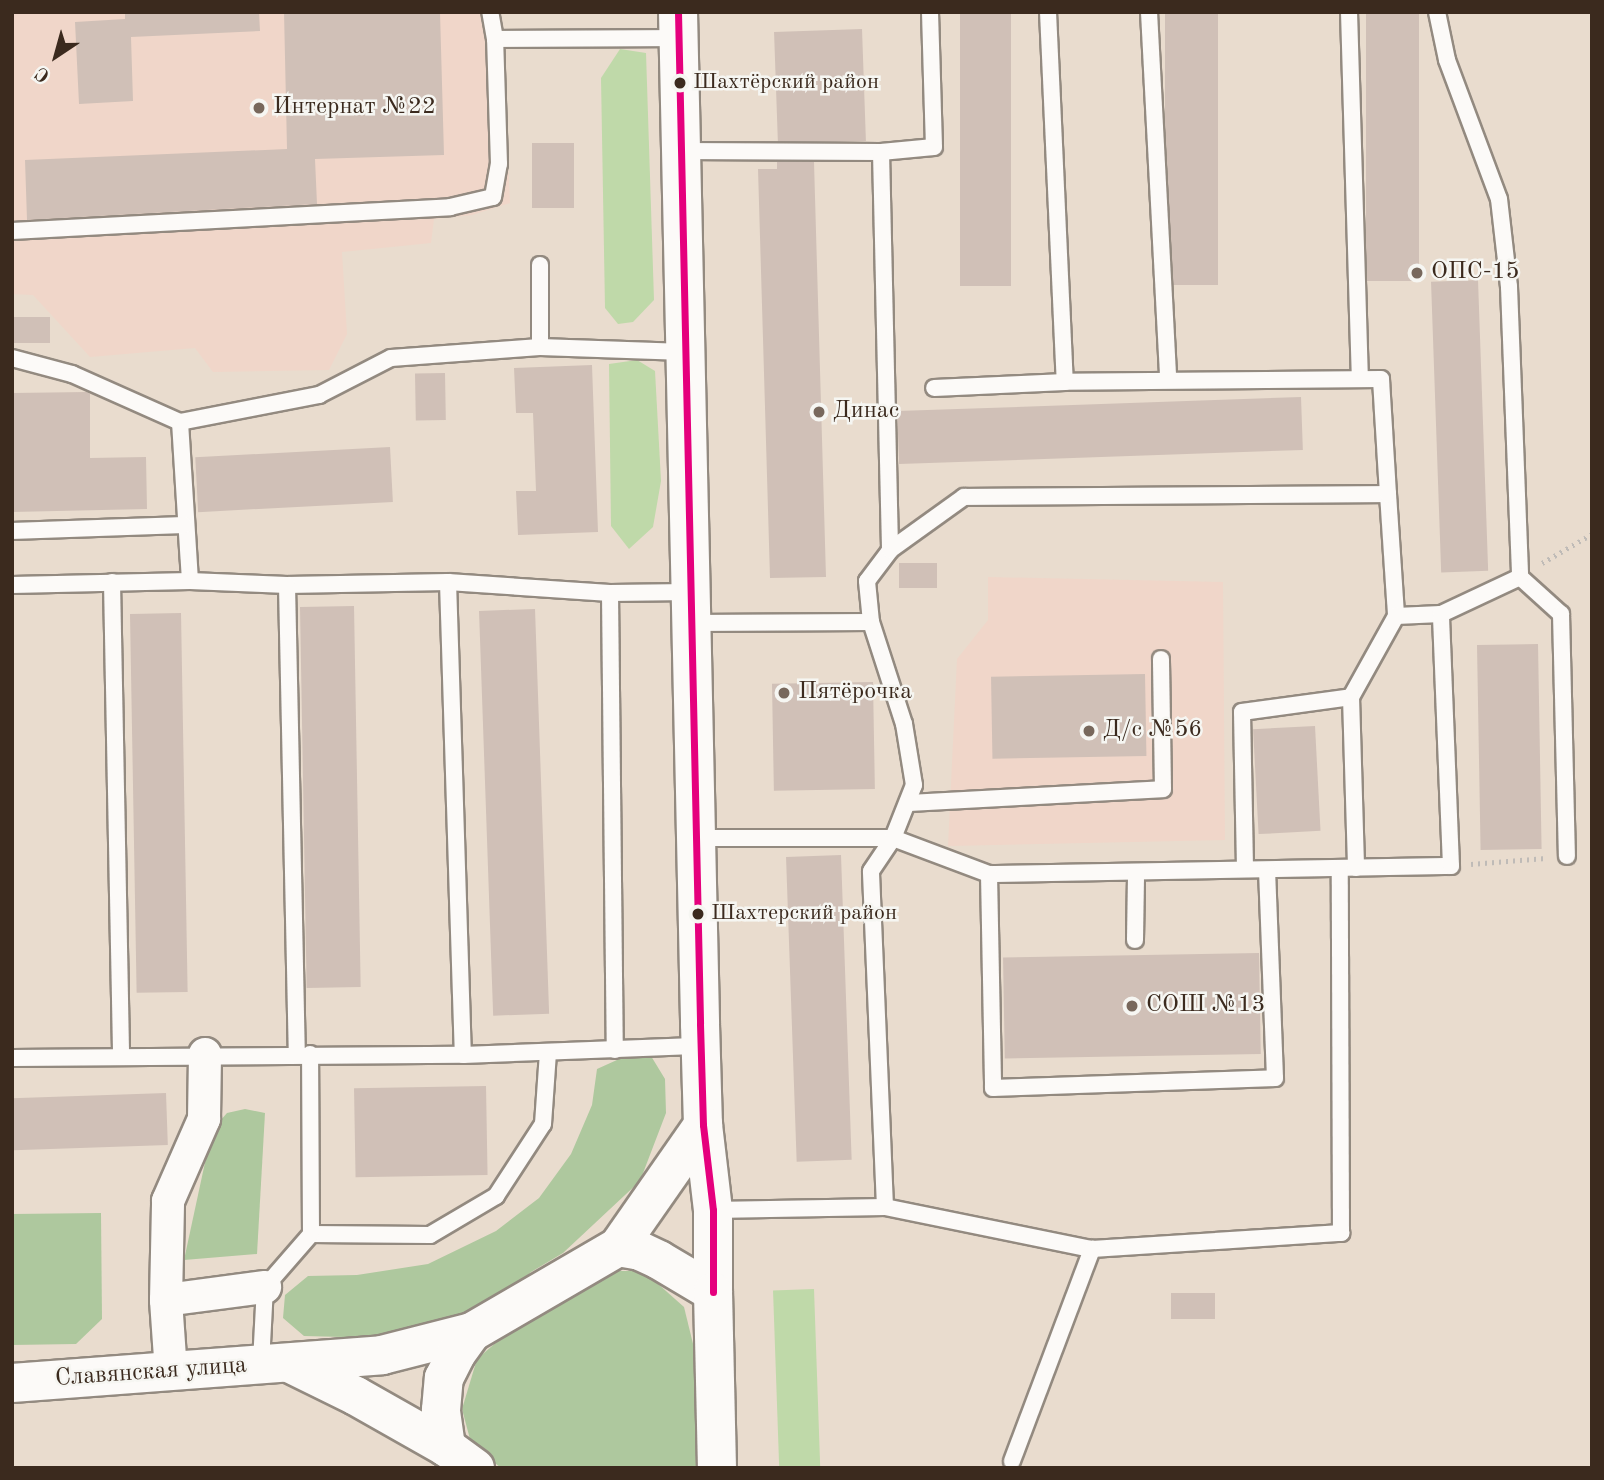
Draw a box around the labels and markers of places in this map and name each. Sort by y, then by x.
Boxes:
place label: Шахтёрский район [693,70,879,96]
marker: Шахтёрский район [673,76,687,90]
place label: Интернат №22 [273,94,436,122]
marker: Интернат №22 [251,100,267,116]
place label: ОПС-15 [1431,259,1520,287]
marker: ОПС-15 [1409,265,1425,281]
place label: Динас [833,398,899,426]
marker: Динас [811,404,827,420]
place label: Пятёрочка [798,679,912,707]
marker: Пятёрочка [776,685,792,701]
place label: Д/с №56 [1103,717,1202,745]
marker: Д/с №56 [1081,723,1097,739]
place label: Шахтерский район [711,901,897,927]
marker: Шахтерский район [691,907,705,921]
place label: СОШ №13 [1146,992,1266,1020]
marker: СОШ №13 [1124,998,1140,1014]

